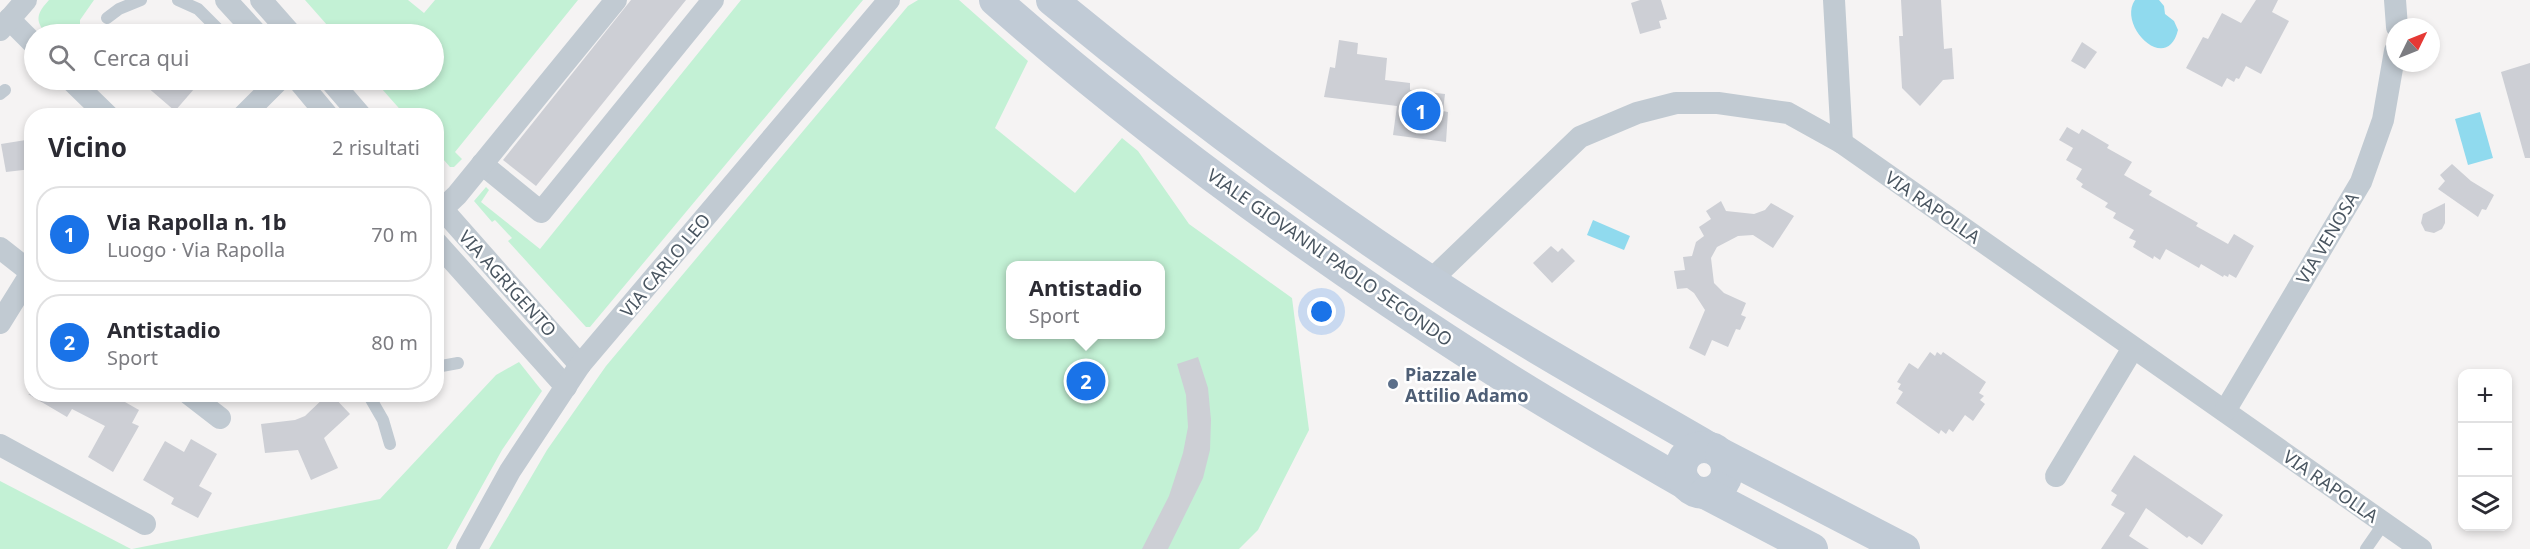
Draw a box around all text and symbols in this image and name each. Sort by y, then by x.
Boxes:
north arrow [2386,18,2440,72]
search box [24,24,444,90]
icon: search [45,41,78,74]
text: Cerca qui [93,42,189,72]
pin: 1 [1402,88,1440,134]
text: Vicino [48,129,127,165]
text: 2 risultati [332,134,420,161]
street label: VIALE GIOVANNI PAOLO SECONDO [1203,163,1457,351]
street label: VIA RAPOLLA [1881,165,1986,249]
street label: VIA VENOSA [2290,187,2364,288]
text: Via Rapolla n. 1b [107,206,287,236]
street label: VIA CARLO LEO [615,208,715,322]
text: 1 [64,221,75,248]
text: 70 m [371,221,418,248]
street label: VIA AGRIGENTO [454,225,562,341]
text: Luogo · Via Rapolla [107,236,285,263]
popup [1006,261,1165,339]
text: Antistadio [1029,272,1142,302]
your location [1307,297,1336,326]
text: Sport [1029,302,1080,329]
text: Antistadio [107,314,221,344]
text: 2 [64,329,75,356]
text: 80 m [371,329,418,356]
text: Sport [107,344,158,371]
pin: 2 [1066,358,1106,404]
place label: Piazzale Attilio Adamo [1405,362,1529,407]
map controls [2458,369,2512,531]
button: + [2458,369,2512,423]
marker: Piazzale Attilio Adamo [1386,377,1400,391]
button: − [2458,423,2512,477]
street label: VIA RAPOLLA [2279,444,2384,528]
button: layers [2458,477,2512,531]

